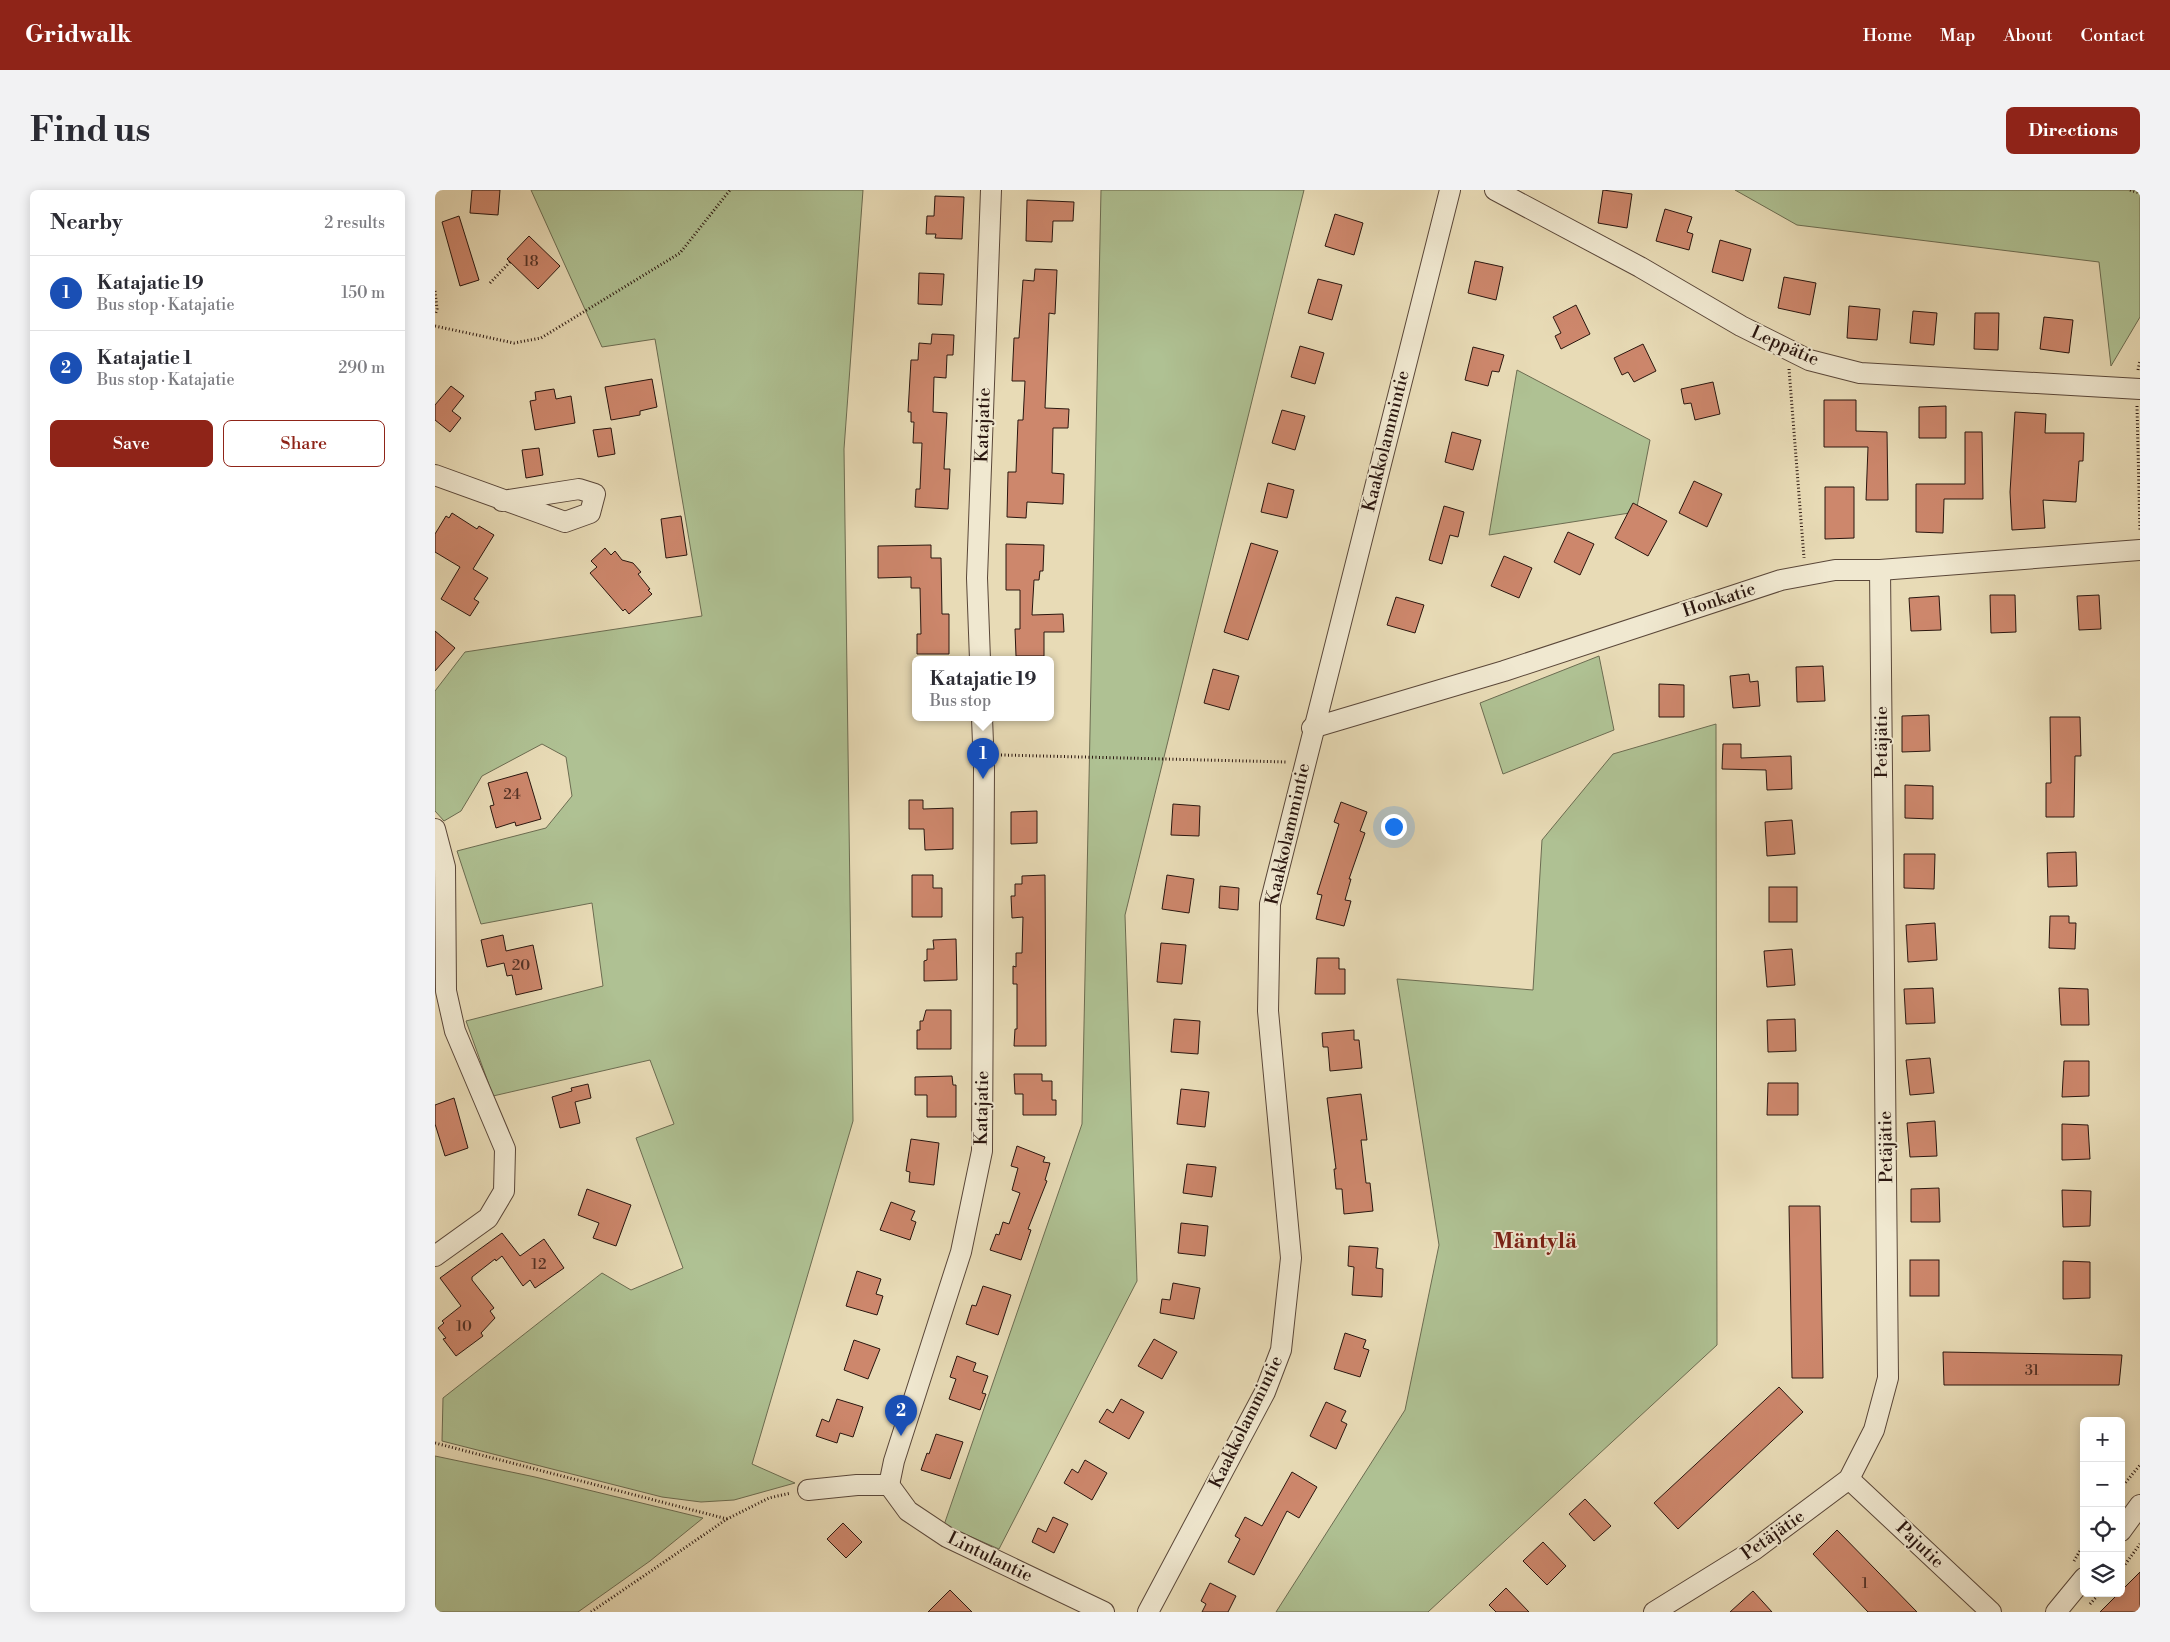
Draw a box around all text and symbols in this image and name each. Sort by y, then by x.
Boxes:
text: Gridwalk [25,20,132,50]
text: Home [1863,24,1912,47]
text: Map [1940,24,1976,47]
text: About [2004,24,2053,47]
text: Contact [2081,24,2145,47]
button: Directions [2006,107,2140,154]
text: Find us [30,109,150,152]
text: Nearby [50,210,123,236]
text: 2 results [324,213,385,233]
house number: 18 [523,252,539,271]
text: Katajatie 19 [97,271,204,295]
text: 1 [62,283,70,303]
text: 150 m [341,283,385,303]
text: Bus stop · Katajatie [97,295,234,315]
street label: Leppätie [1747,321,1823,371]
text: Katajatie 1 [97,346,192,370]
text: 2 [61,358,71,378]
text: 290 m [338,358,385,378]
street label: Kaakkolammintie [1357,368,1415,514]
text: Bus stop · Katajatie [97,370,234,390]
street label: Katajatie [970,387,996,463]
button: Save [50,420,213,467]
button: Share [223,420,385,467]
street label: Honkatie [1679,577,1759,623]
popup [912,656,1054,721]
text: Katajatie 19 [930,667,1036,691]
text: Bus stop [930,691,991,711]
street label: Petäjätie [1870,706,1893,778]
pin: 1 [967,738,999,779]
street label: Kaakkolammintie [1261,761,1315,907]
house number: 24 [503,785,521,804]
your location [1381,814,1407,840]
house number: 20 [512,956,530,975]
street label: Katajatie [970,1070,994,1146]
street label: Petäjätie [1874,1111,1898,1183]
district label: Mäntylä [1493,1228,1578,1255]
house number: 12 [531,1255,547,1274]
house number: 10 [456,1317,472,1336]
street label: Kaakkolammintie [1204,1352,1288,1492]
house number: 31 [2025,1361,2040,1380]
pin: 2 [885,1395,917,1436]
map controls [2080,1417,2125,1597]
button: + [2080,1417,2125,1462]
button: − [2080,1462,2125,1507]
street label: Petäjätie [1737,1505,1809,1565]
button: locate [2080,1507,2125,1552]
street label: Pajutie [1891,1517,1949,1573]
street label: Lintulantie [944,1527,1036,1587]
button: layers [2080,1552,2125,1597]
house number: 1 [1862,1574,1869,1593]

